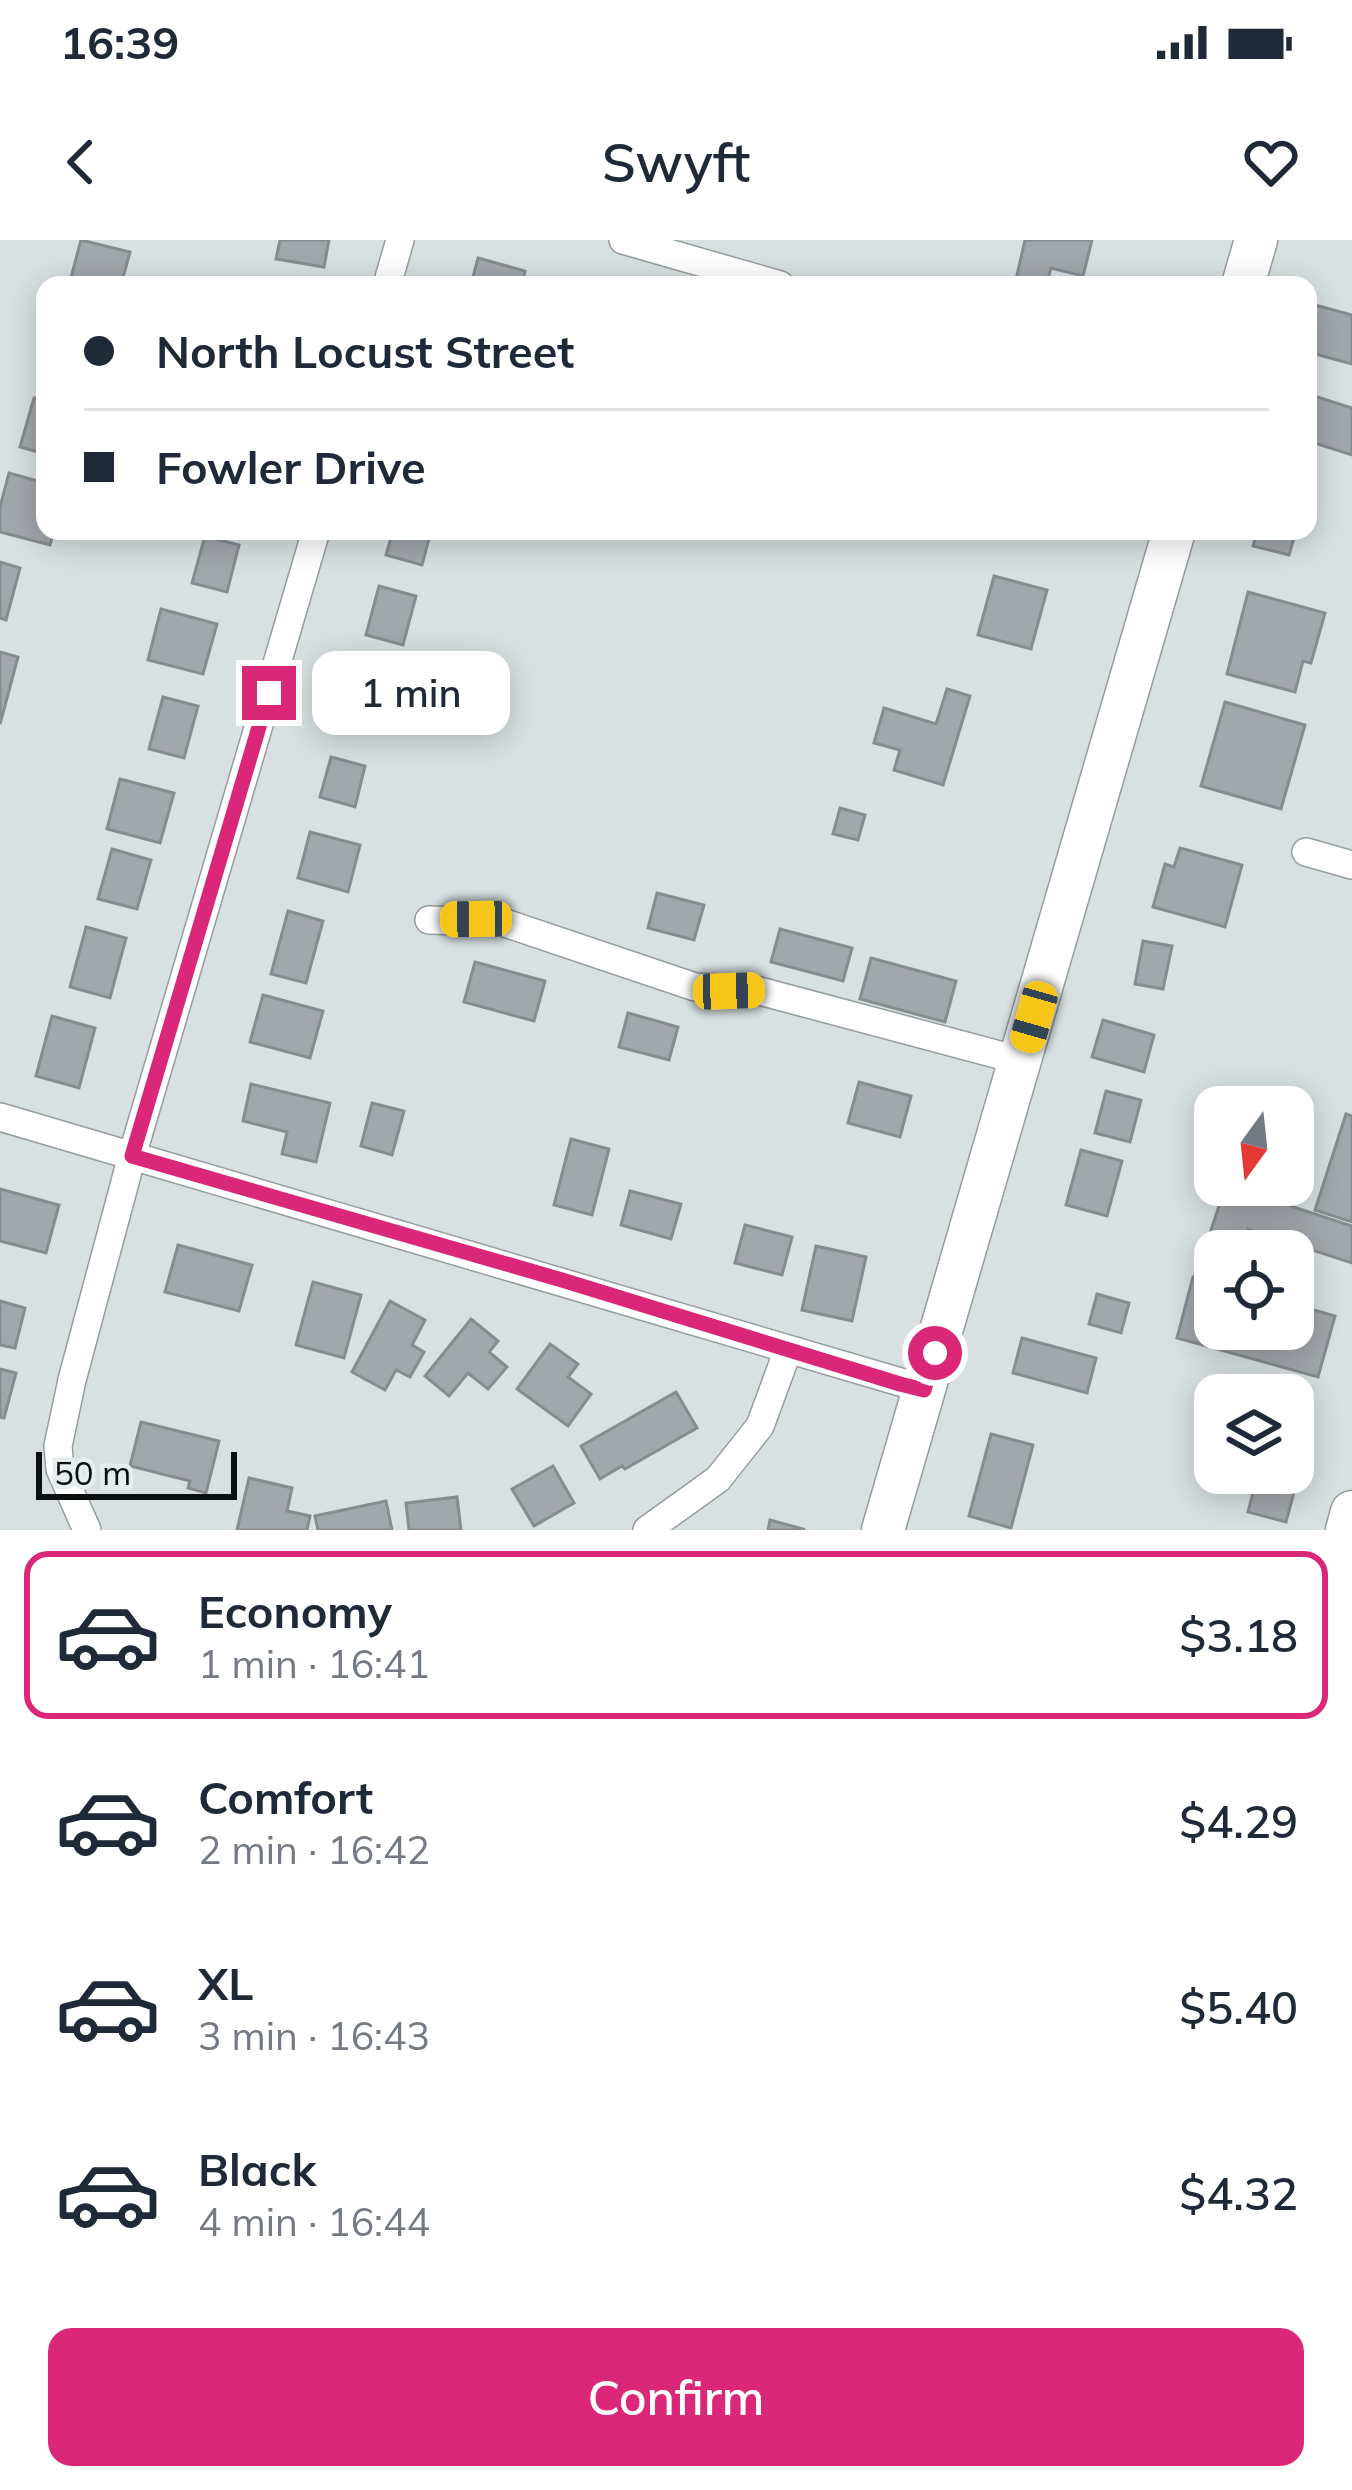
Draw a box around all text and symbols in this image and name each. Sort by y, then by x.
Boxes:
text: 16:39 [60,14,179,70]
text: Swyft [602,128,750,196]
icon: back [48,129,114,195]
icon: heart [1238,129,1304,195]
text: North Locust Street [156,323,574,379]
text: Fowler Drive [156,439,426,495]
callout: 1 min [311,651,509,735]
route end [242,666,296,720]
text: 1 min [360,668,462,717]
car [440,900,512,938]
car [692,972,766,1010]
car [1007,977,1061,1057]
north arrow [1194,1086,1314,1206]
map controls [1194,1086,1314,1494]
button: locate [1194,1230,1314,1350]
route start [908,1326,962,1380]
button: layers [1194,1374,1314,1494]
scale bar [36,1446,237,1499]
text: 50 m [54,1452,131,1493]
icon: car [54,1581,162,1689]
text: Economy [198,1583,392,1639]
text: $3.18 [1179,1607,1298,1663]
text: 1 min · 16:41 [198,1639,430,1688]
icon: car [54,1767,162,1875]
text: Comfort [198,1769,373,1825]
text: $4.29 [1179,1793,1298,1849]
text: 2 min · 16:42 [198,1825,430,1874]
icon: car [54,1953,162,2061]
text: XL [198,1955,253,2011]
text: $5.40 [1179,1979,1298,2035]
text: 3 min · 16:43 [198,2011,430,2060]
icon: car [54,2139,162,2247]
text: Black [198,2141,316,2197]
text: $4.32 [1179,2165,1298,2221]
text: 4 min · 16:44 [198,2197,430,2246]
button: Confirm [48,2328,1304,2466]

